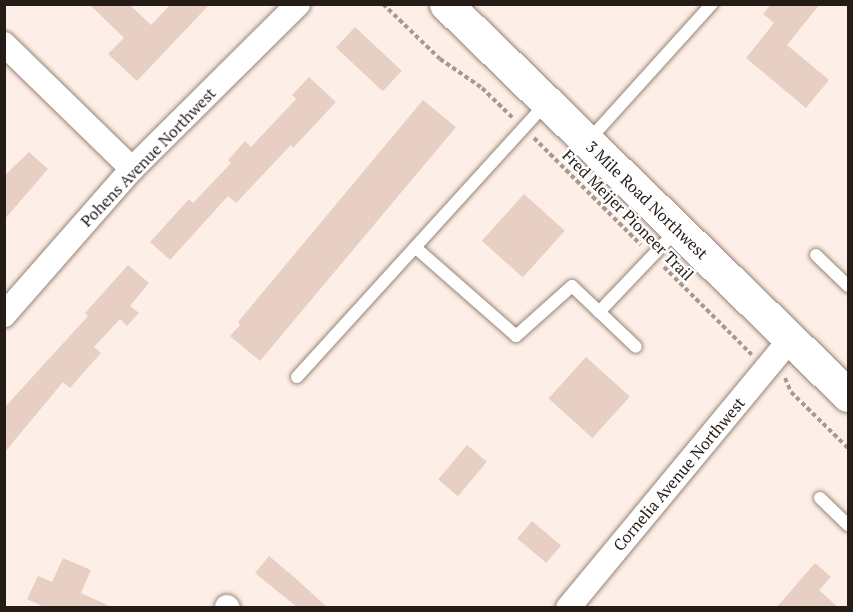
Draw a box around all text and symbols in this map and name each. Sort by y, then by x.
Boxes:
street label: Pohens Avenue Northwest [76,83,220,231]
street label: 3 Mile Road Northwest [582,137,712,263]
street label: Fred Meijer Pioneer Trail [559,146,697,284]
street label: Cornelia Avenue Northwest [609,393,749,555]

